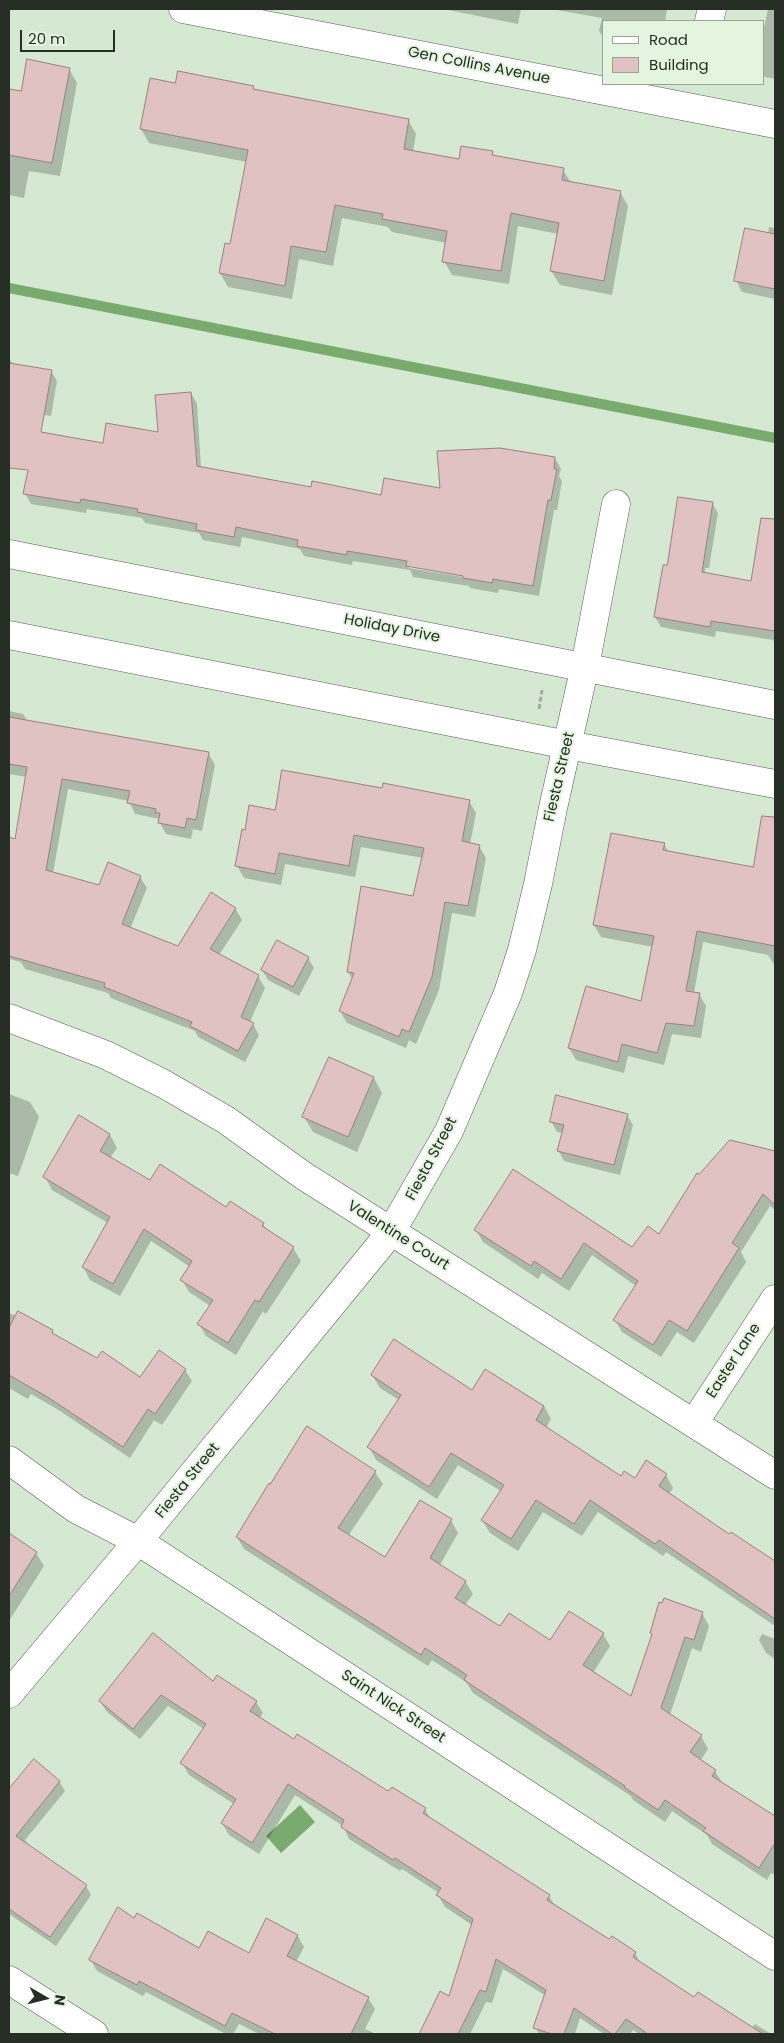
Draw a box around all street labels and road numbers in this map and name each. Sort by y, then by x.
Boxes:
street label: Gen Collins Avenue [406,43,552,89]
street label: Holiday Drive [342,611,442,647]
street label: Fiesta Street [541,730,579,824]
street label: Fiesta Street [402,1114,462,1204]
street label: Valentine Court [344,1197,452,1275]
street label: Easter Lane [703,1320,765,1402]
street label: Fiesta Street [152,1440,224,1522]
street label: Saint Nick Street [337,1667,449,1747]

